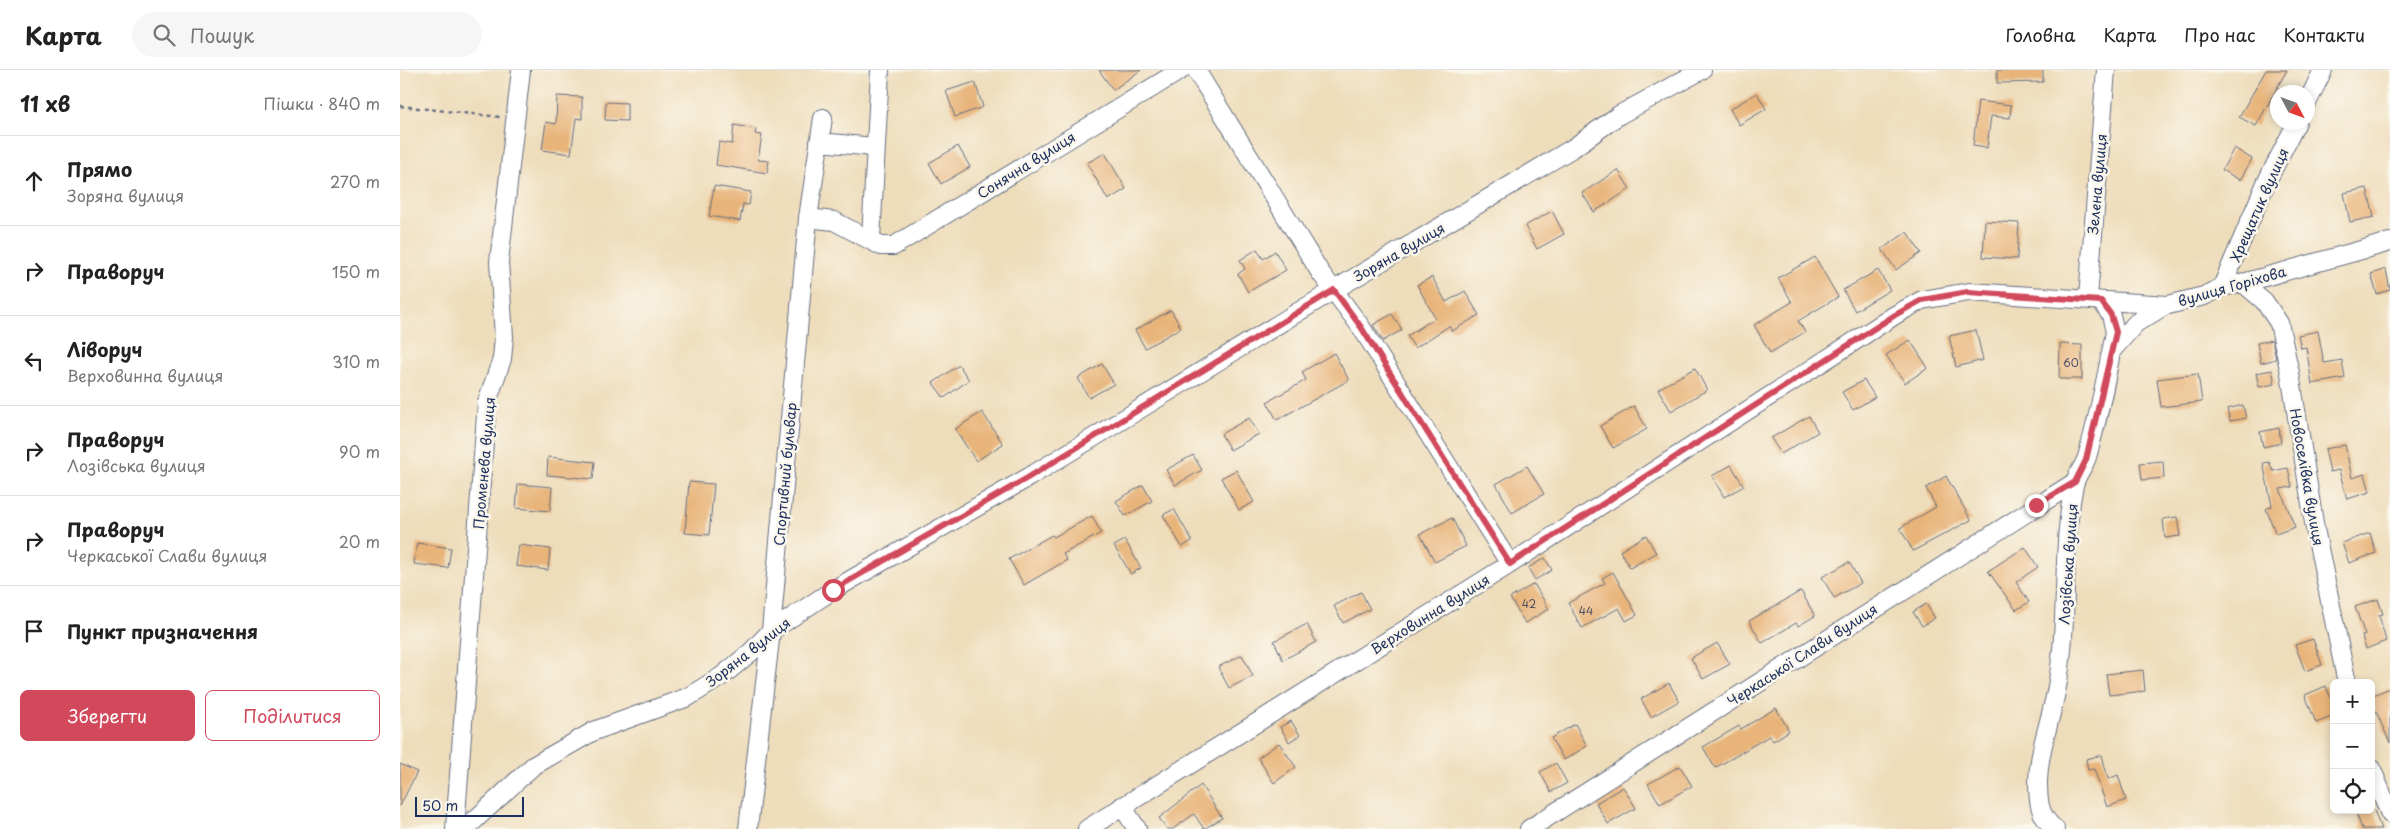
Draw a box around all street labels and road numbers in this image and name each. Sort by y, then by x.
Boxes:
street label: Сонячна вулиця [973,126,1079,204]
street label: Зелена вулиця [2082,133,2112,235]
street label: Хрещатик вулиця [2224,145,2294,265]
street label: Зоряна вулиця [1349,217,1449,287]
street label: вулиця Горіхова [2175,260,2289,311]
street label: Променева вулиця [468,396,500,530]
street label: Спортивний бульвар [768,401,802,547]
street label: Новоселівка вулиця [2285,407,2329,547]
street label: Лозівська вулиця [2053,503,2083,625]
street label: Верховинна вулиця [1366,569,1494,659]
street label: Черкаської Слави вулиця [1723,598,1881,712]
street label: Зоряна вулиця [701,612,795,692]

